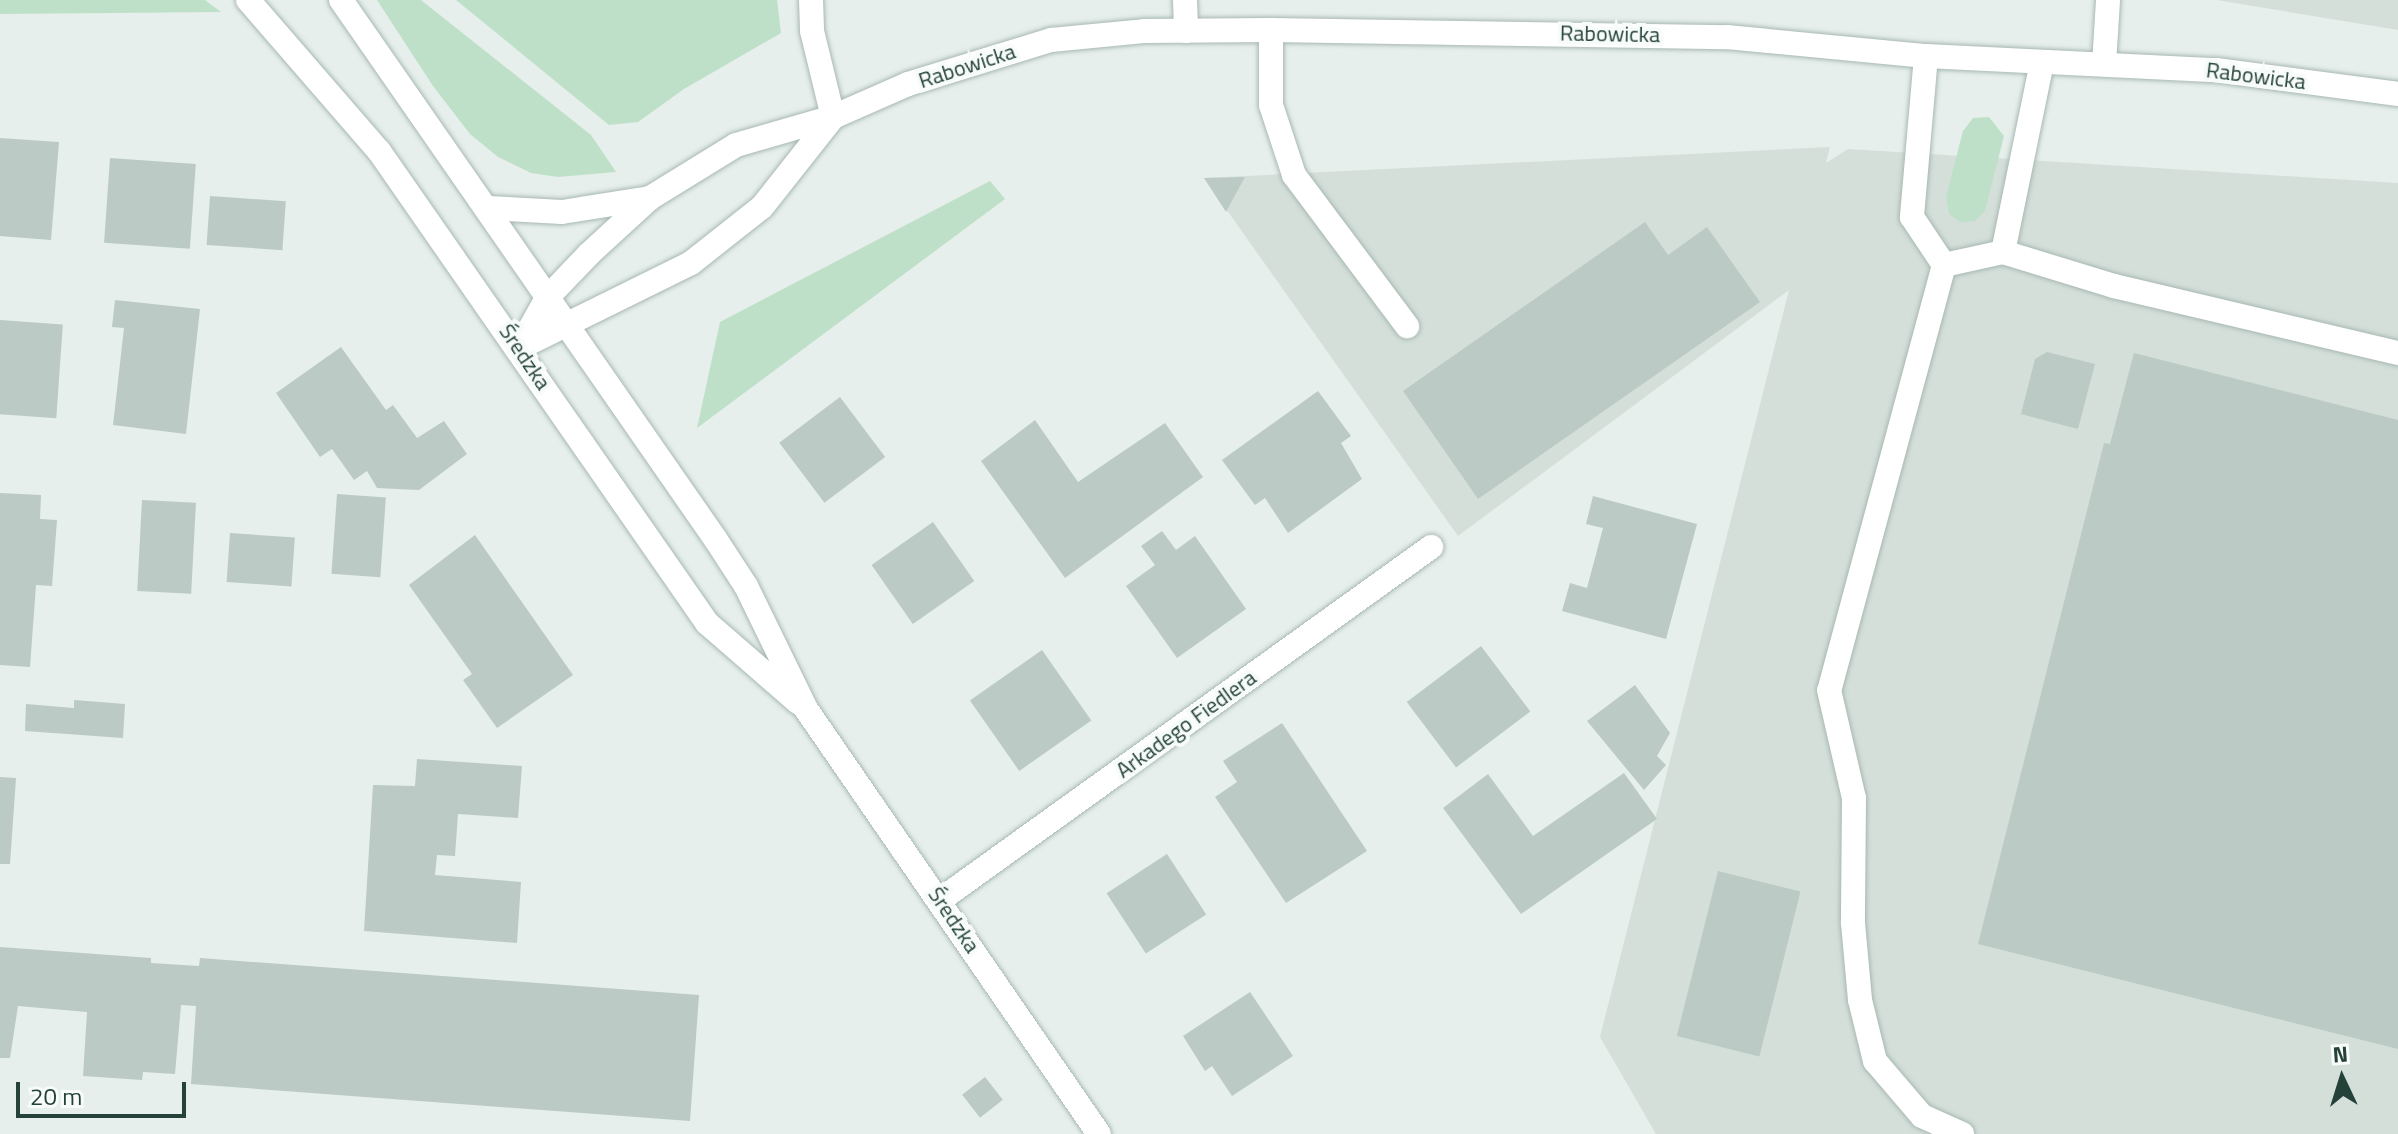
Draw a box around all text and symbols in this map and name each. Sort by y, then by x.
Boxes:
street label: Rabowicka [1560,20,1660,48]
street label: Rabowicka [915,38,1019,94]
street label: Rabowicka [2205,57,2307,95]
street label: Średzka [493,319,557,395]
street label: Arkadego Fiedlera [1111,664,1261,784]
street label: Średzka [922,882,986,958]
text: N [2332,1037,2349,1072]
north arrow [2302,1038,2382,1118]
scale bar [20,1066,190,1116]
text: 20 m [30,1078,82,1114]

